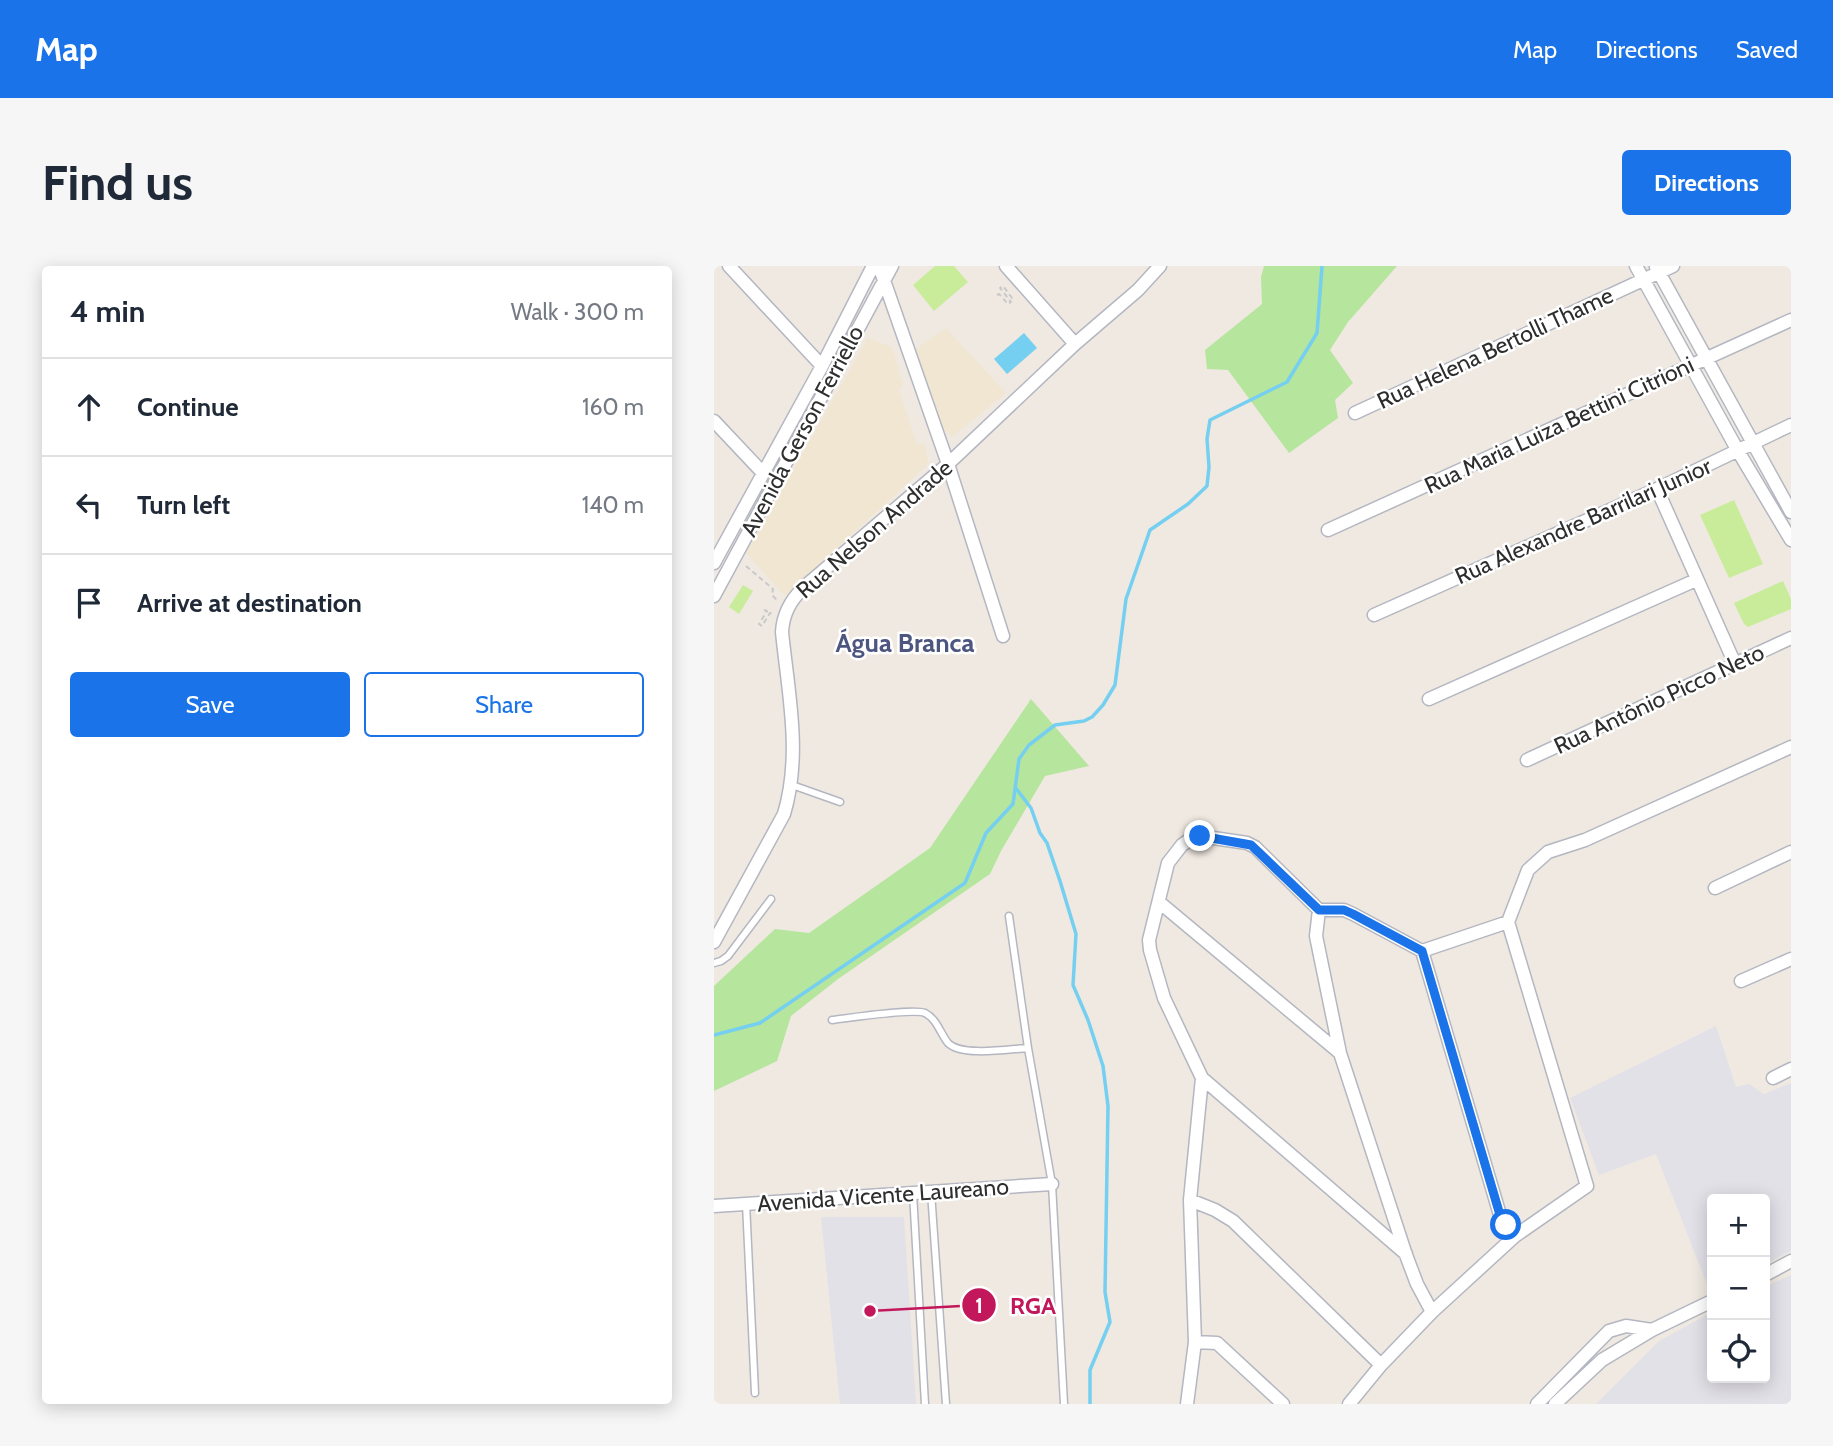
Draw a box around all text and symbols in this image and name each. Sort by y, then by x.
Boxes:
text: Map [35,29,98,69]
text: Map [1513,35,1557,64]
text: Directions [1595,35,1698,64]
text: Saved [1736,35,1798,64]
button: Directions [1622,150,1791,215]
text: Find us [42,153,193,212]
street label: Rua Helena Bertolli Thame [1372,281,1618,415]
text: 4 min [70,293,145,330]
text: Walk · 300 m [511,298,644,326]
street label: Avenida Gerson Ferriello [734,321,870,541]
street label: Rua Maria Luiza Bettini Citrioni [1420,350,1698,500]
icon: ahead [70,388,108,426]
text: Continue [137,391,239,423]
text: 160 m [582,393,644,421]
street label: Rua Alexandre Barrilari Junior [1451,451,1716,590]
street label: Rua Nelson Andrade [790,453,958,604]
icon: left [70,486,108,524]
text: Turn left [137,489,230,521]
text: 140 m [582,491,644,519]
icon: arrive [70,584,108,622]
text: Arrive at destination [137,587,362,619]
district label: Água Branca [836,627,974,659]
street label: Rua Antônio Picco Neto [1549,638,1769,760]
button: Save [70,672,350,737]
button: Share [364,672,644,737]
route end [1184,820,1215,851]
street label: Avenida Vicente Laureano [756,1172,1010,1218]
map controls [1707,1194,1770,1383]
button: + [1707,1194,1770,1257]
route start [1490,1209,1521,1240]
button: − [1707,1257,1770,1320]
callout: RGA [961,1283,1070,1328]
text: RGA [1010,1291,1056,1320]
text: 1 [975,1293,983,1318]
button: locate [1707,1320,1770,1383]

